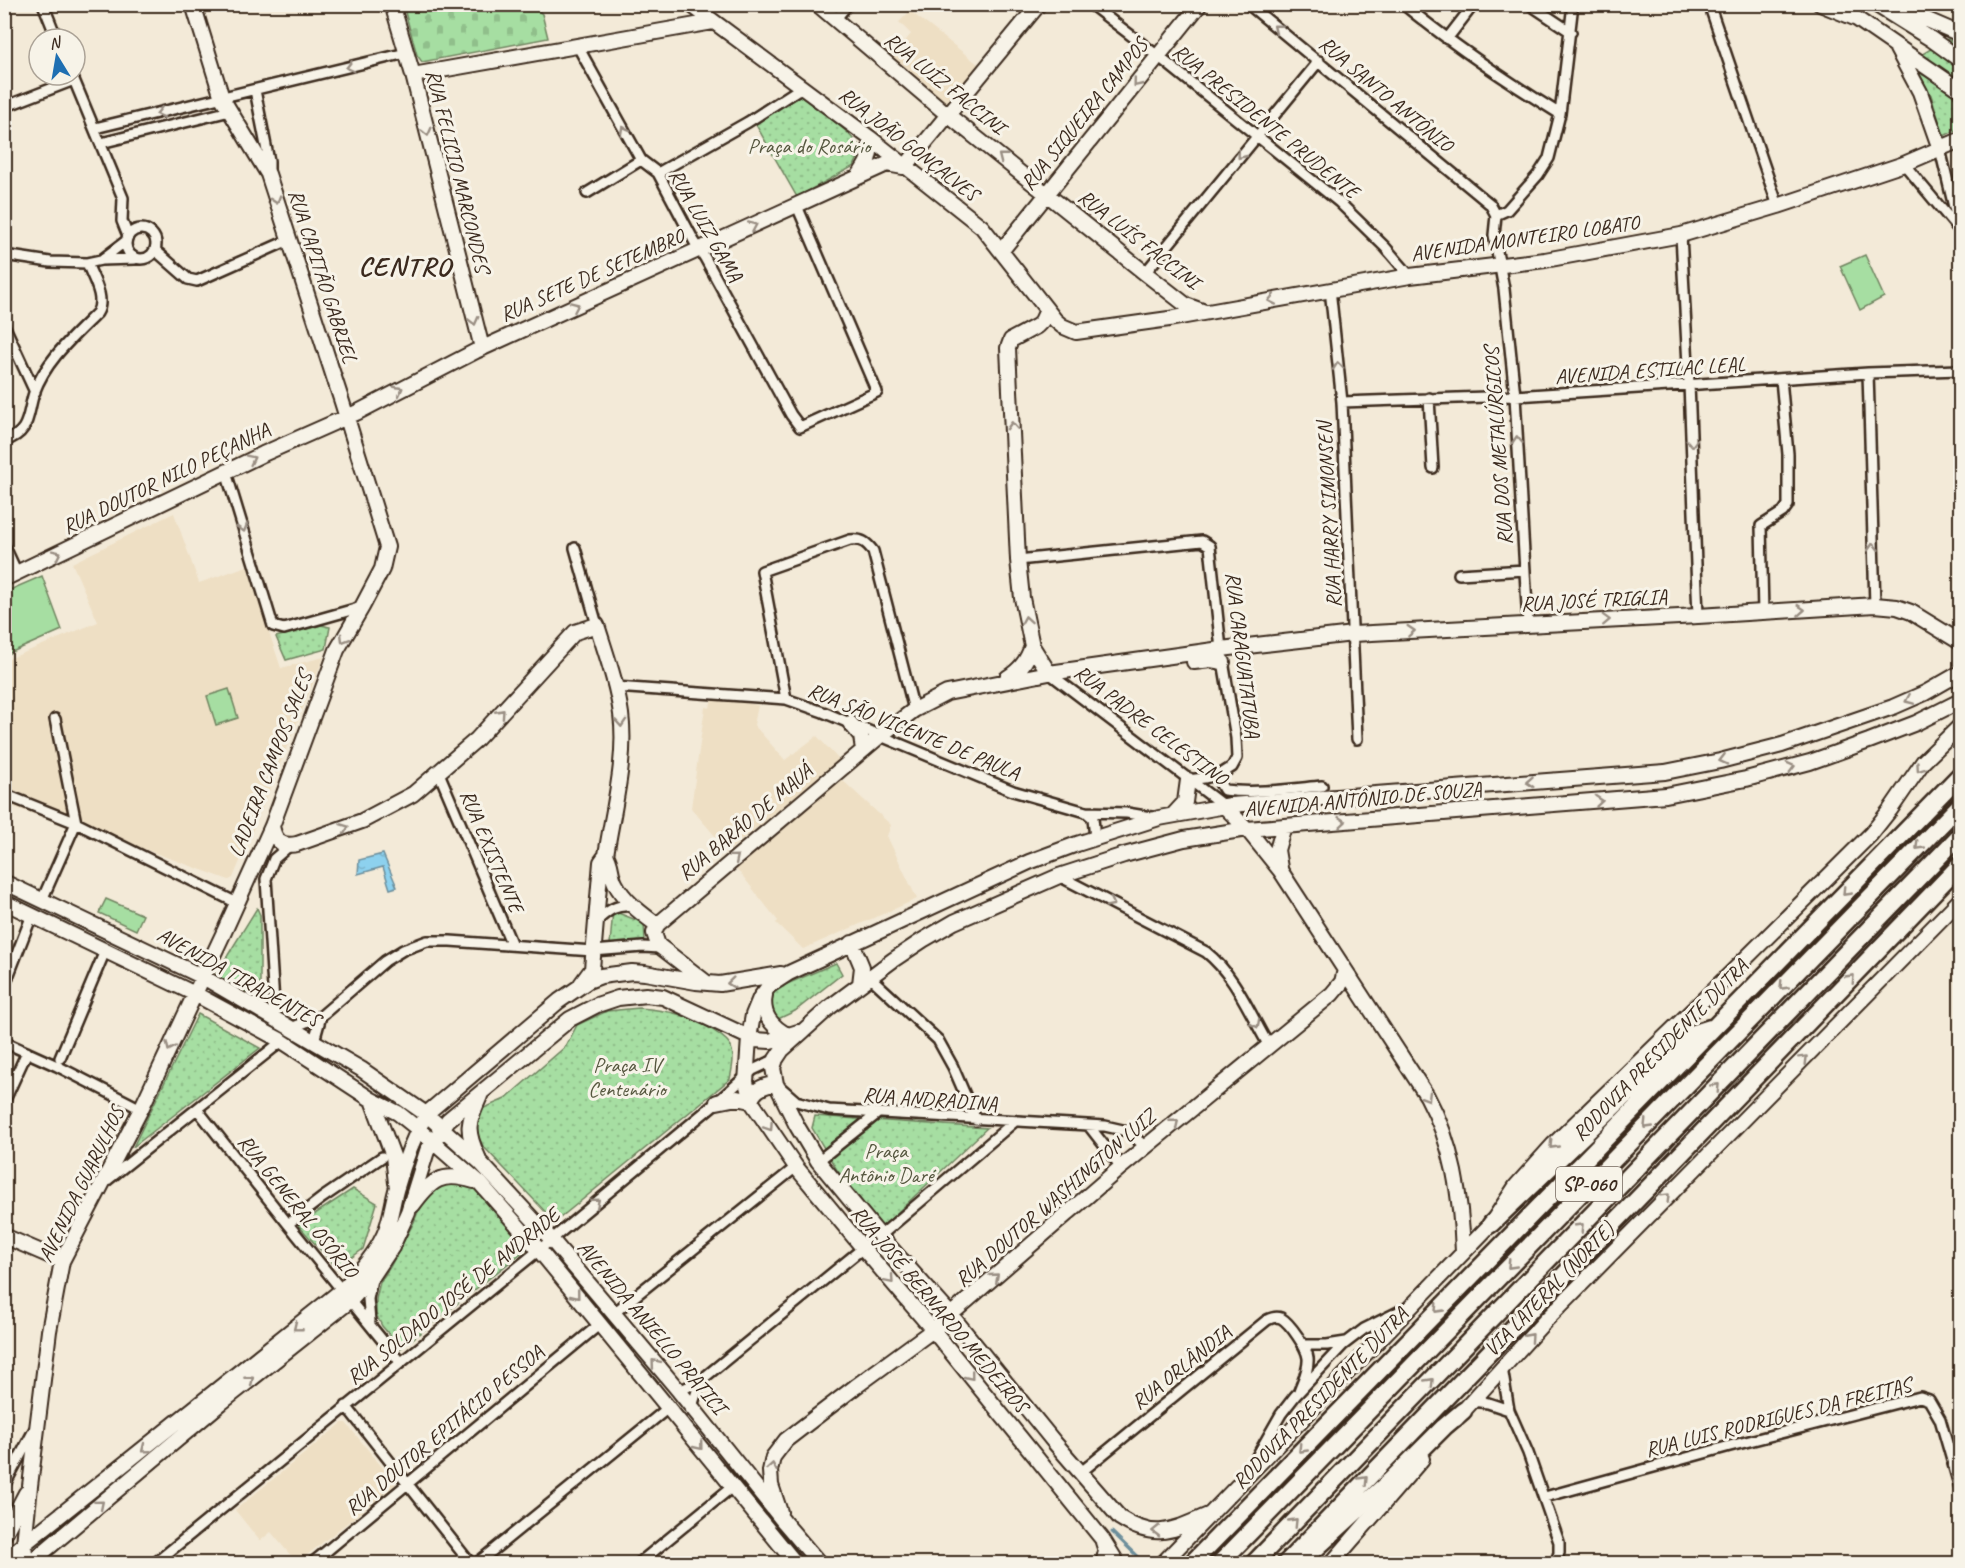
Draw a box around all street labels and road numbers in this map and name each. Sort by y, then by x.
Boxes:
street label: RUA LUÍZ FACCINI [879,26,1014,143]
street label: RUA SANTO ANTÔNIO [1314,30,1460,159]
street label: RUA SIQUEIRA CAMPOS [1015,31,1155,195]
street label: RUA PRESIDENTE PRUDENTE [1168,38,1366,206]
street label: RUA FELICIO MARCONDES [420,67,497,279]
street label: RUA JOÃO GONÇALVES [834,81,986,209]
street label: RUA LUIZ GAMA [663,164,749,286]
street label: RUA LUÍS FACCINI [1073,183,1209,297]
street label: RUA CAPITÃO GABRIEL [283,186,364,367]
street label: AVENIDA MONTEIRO LOBATO [1409,209,1643,267]
street label: RUA SETE DE SETEMBRO [496,222,690,327]
street label: RUA DOS METALÚRGICOS [1478,342,1518,546]
street label: AVENIDA ESTILAC LEAL [1554,350,1747,390]
street label: RUA DOUTOR NILO PEÇANHA [58,416,274,540]
street label: RUA HARRY SIMONSEN [1311,418,1347,608]
street label: RUA CARAGUATATUBA [1220,571,1266,740]
street label: RUA JOSÉ TRIGLIA [1520,583,1668,617]
street label: RUA PADRE CELESTINO [1069,659,1235,793]
street label: LADEIRA CAMPOS SALES [223,664,319,861]
street label: RUA SÃO VICENTE DE PAULA [804,677,1024,786]
street label: RUA BARÃO DE MAUÁ [672,757,819,886]
street label: AVENIDA ANTÔNIO DE SOUZA [1243,776,1483,822]
street label: RUA EXISTENTE [454,786,531,919]
street label: AVENIDA TIRADENTES [153,921,328,1034]
street label: RODOVIA PRESIDENTE DUTRA [1567,953,1755,1146]
street label: RUA ANDRADINA [862,1081,999,1117]
street label: AVENIDA GUARULHOS [32,1099,131,1266]
street label: RUA DOUTOR WASHINGTON LUIZ [949,1102,1163,1292]
street label: RUA GENERAL OSÓRIO [232,1129,365,1285]
road number: SP-060 [1556,1167,1622,1201]
street label: RUA SOLDADO JOSÉ DE ANDRADE [341,1200,567,1390]
street label: RUA JOSÉ BERNARDO MEDEIROS [846,1200,1036,1420]
street label: VIA LATERAL (NORTE) [1478,1216,1620,1362]
street label: AVENIDA ANIELLO PRATICI [572,1235,735,1423]
street label: RODOVIA PRESIDENTE DUTRA [1227,1301,1415,1494]
street label: RUA ORLÂNDIA [1126,1319,1236,1415]
street label: RUA DOUTOR EPITÁCIO PESSOA [339,1339,549,1521]
street label: RUA LUIS RODRIGUES DA FREITAS [1642,1370,1917,1463]

